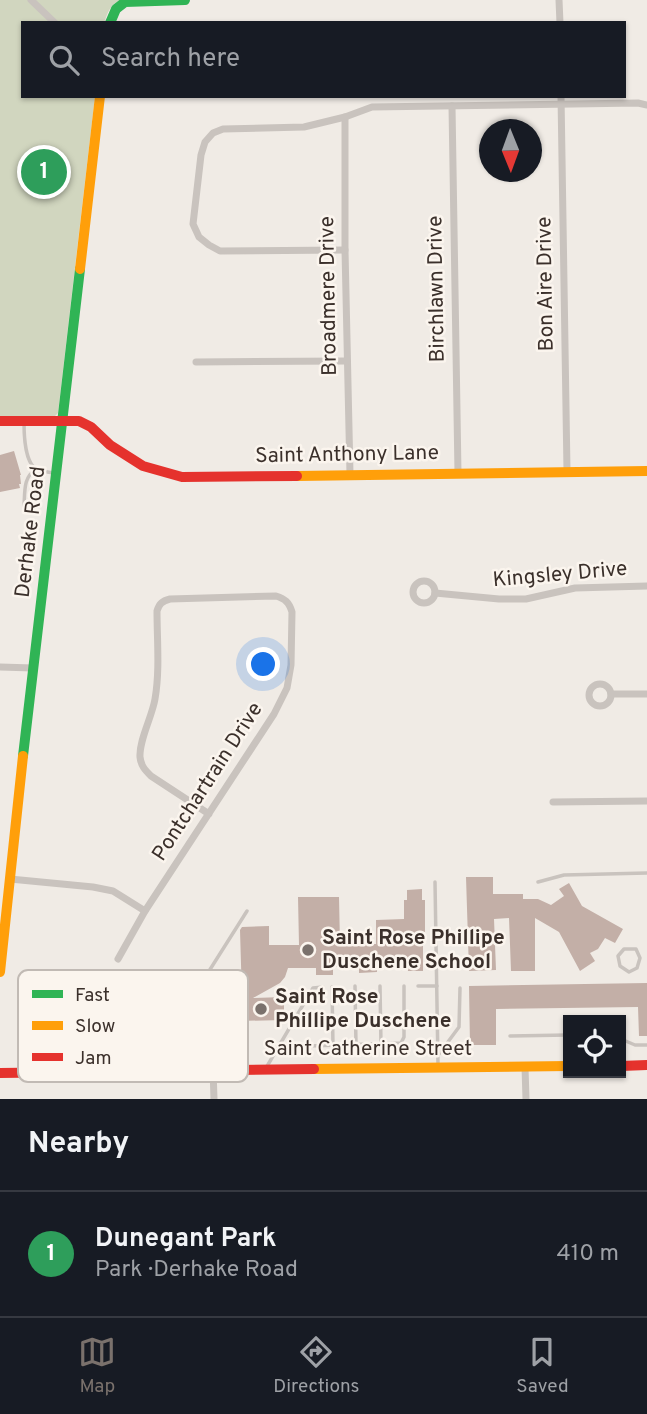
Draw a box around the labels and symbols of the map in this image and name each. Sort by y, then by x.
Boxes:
north arrow [479,119,542,182]
pin: 1 [21,146,67,198]
street label: Birchlawn Drive [422,215,452,363]
street label: Broadmere Drive [314,216,344,376]
street label: Bon Aire Drive [531,216,561,352]
street label: Saint Anthony Lane [255,440,439,470]
street label: Derhake Road [10,465,52,599]
street label: Kingsley Drive [491,556,629,594]
your location [246,647,280,681]
street label: Pontchartrain Drive [147,697,269,867]
place label: Saint Rose Phillipe Duschene School [322,925,505,976]
marker: Saint Rose Phillipe Duschene School [300,942,316,958]
legend [18,970,248,1082]
text: Fast [75,984,110,1008]
place label: Saint Rose Phillipe Duschene [275,984,452,1035]
marker: Saint Rose Phillipe Duschene [253,1001,269,1017]
text: Slow [75,1015,115,1039]
street label: Saint Catherine Street [264,1036,472,1063]
text: Jam [75,1047,112,1071]

